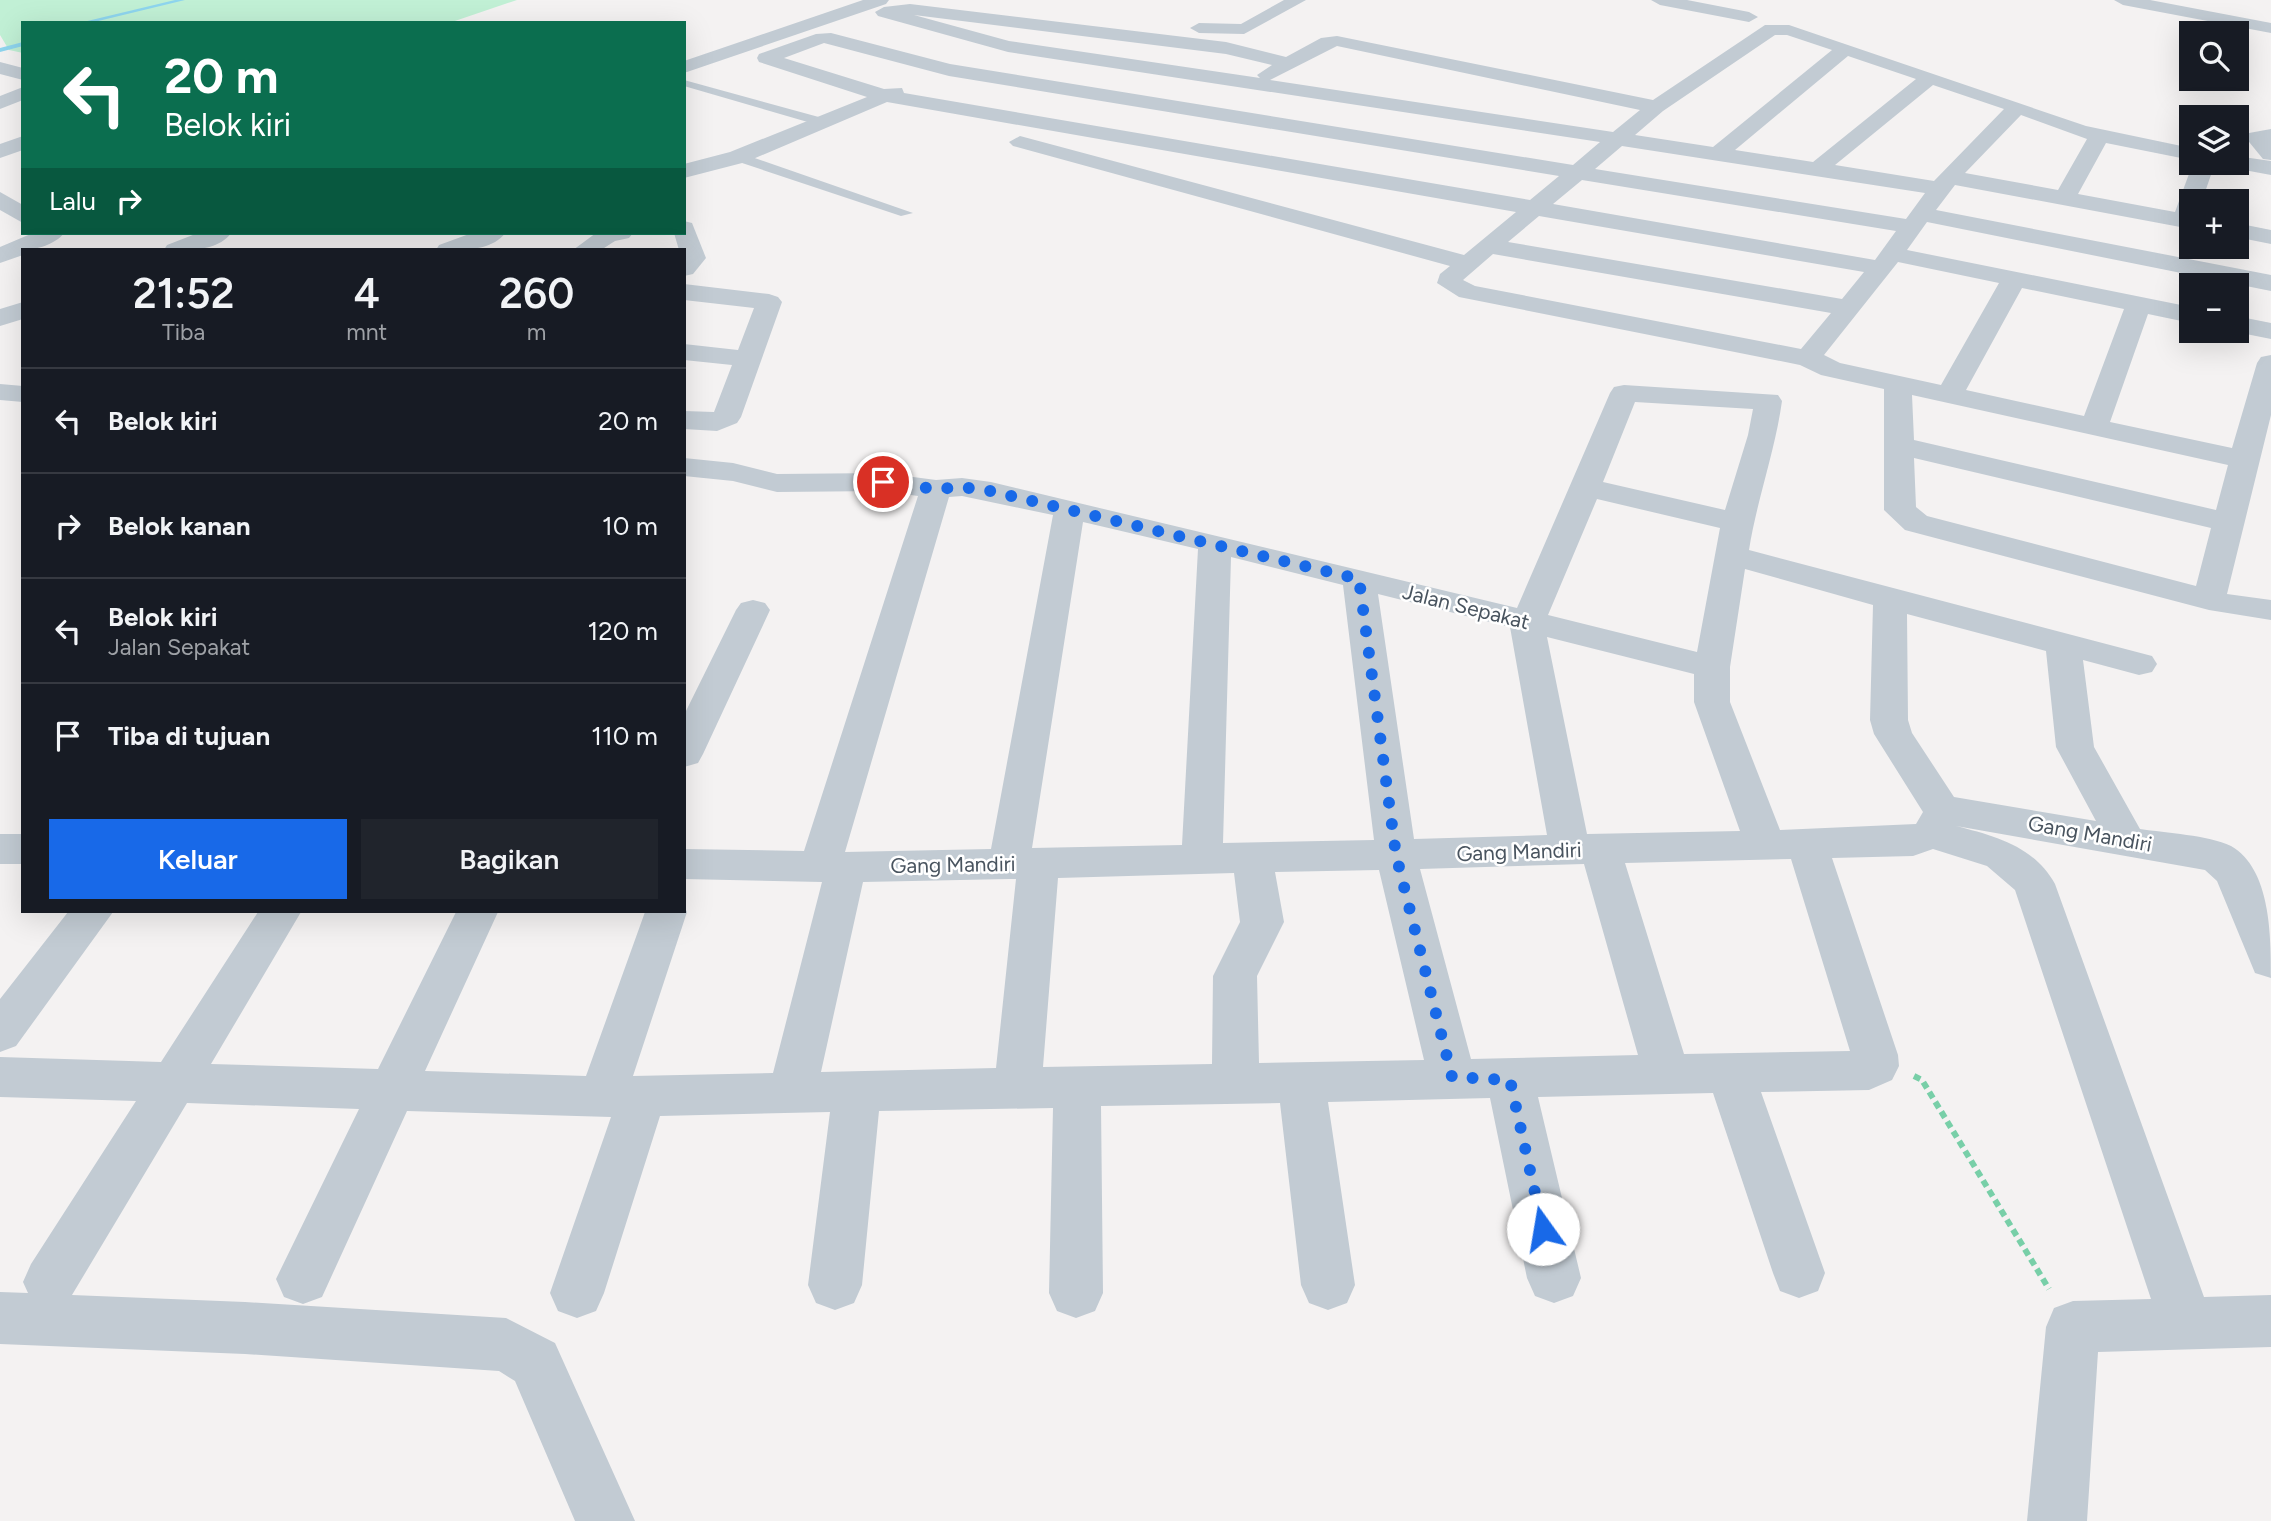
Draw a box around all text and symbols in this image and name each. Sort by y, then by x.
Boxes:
map controls [2179,21,2249,343]
button: search [2179,21,2249,91]
text: 20 m [164,46,279,105]
icon: left [49,49,140,140]
button: layers [2179,105,2249,175]
text: Belok kiri [164,106,291,144]
icon: right [110,182,148,220]
text: Lalu [49,185,96,217]
button: + [2179,189,2249,259]
text: 21:52 [133,268,234,319]
text: 4 [354,268,380,319]
text: 260 [499,268,574,319]
button: − [2179,273,2249,343]
text: Tiba [162,318,205,346]
text: mnt [346,318,387,346]
text: m [527,318,546,346]
icon: left [49,402,87,440]
text: Belok kiri [108,405,217,437]
text: 20 m [598,405,658,437]
pin [853,452,913,512]
icon: arrive [864,463,902,501]
icon: right [49,507,87,545]
text: Belok kanan [108,510,251,542]
text: 10 m [602,510,658,542]
street label: Jalan Sepakat [1400,579,1532,634]
text: Belok kiri [108,601,217,633]
icon: left [49,612,87,650]
text: 120 m [588,615,658,647]
text: Jalan Sepakat [108,633,250,661]
icon: arrive [49,717,87,755]
text: Tiba di tujuan [108,720,270,752]
text: 110 m [591,720,658,752]
street label: Gang Mandiri [2026,810,2154,857]
button: Keluar [49,819,347,899]
button: Bagikan [361,819,658,899]
street label: Gang Mandiri [1456,837,1582,866]
street label: Gang Mandiri [890,851,1016,878]
position arrow [1506,1192,1580,1266]

